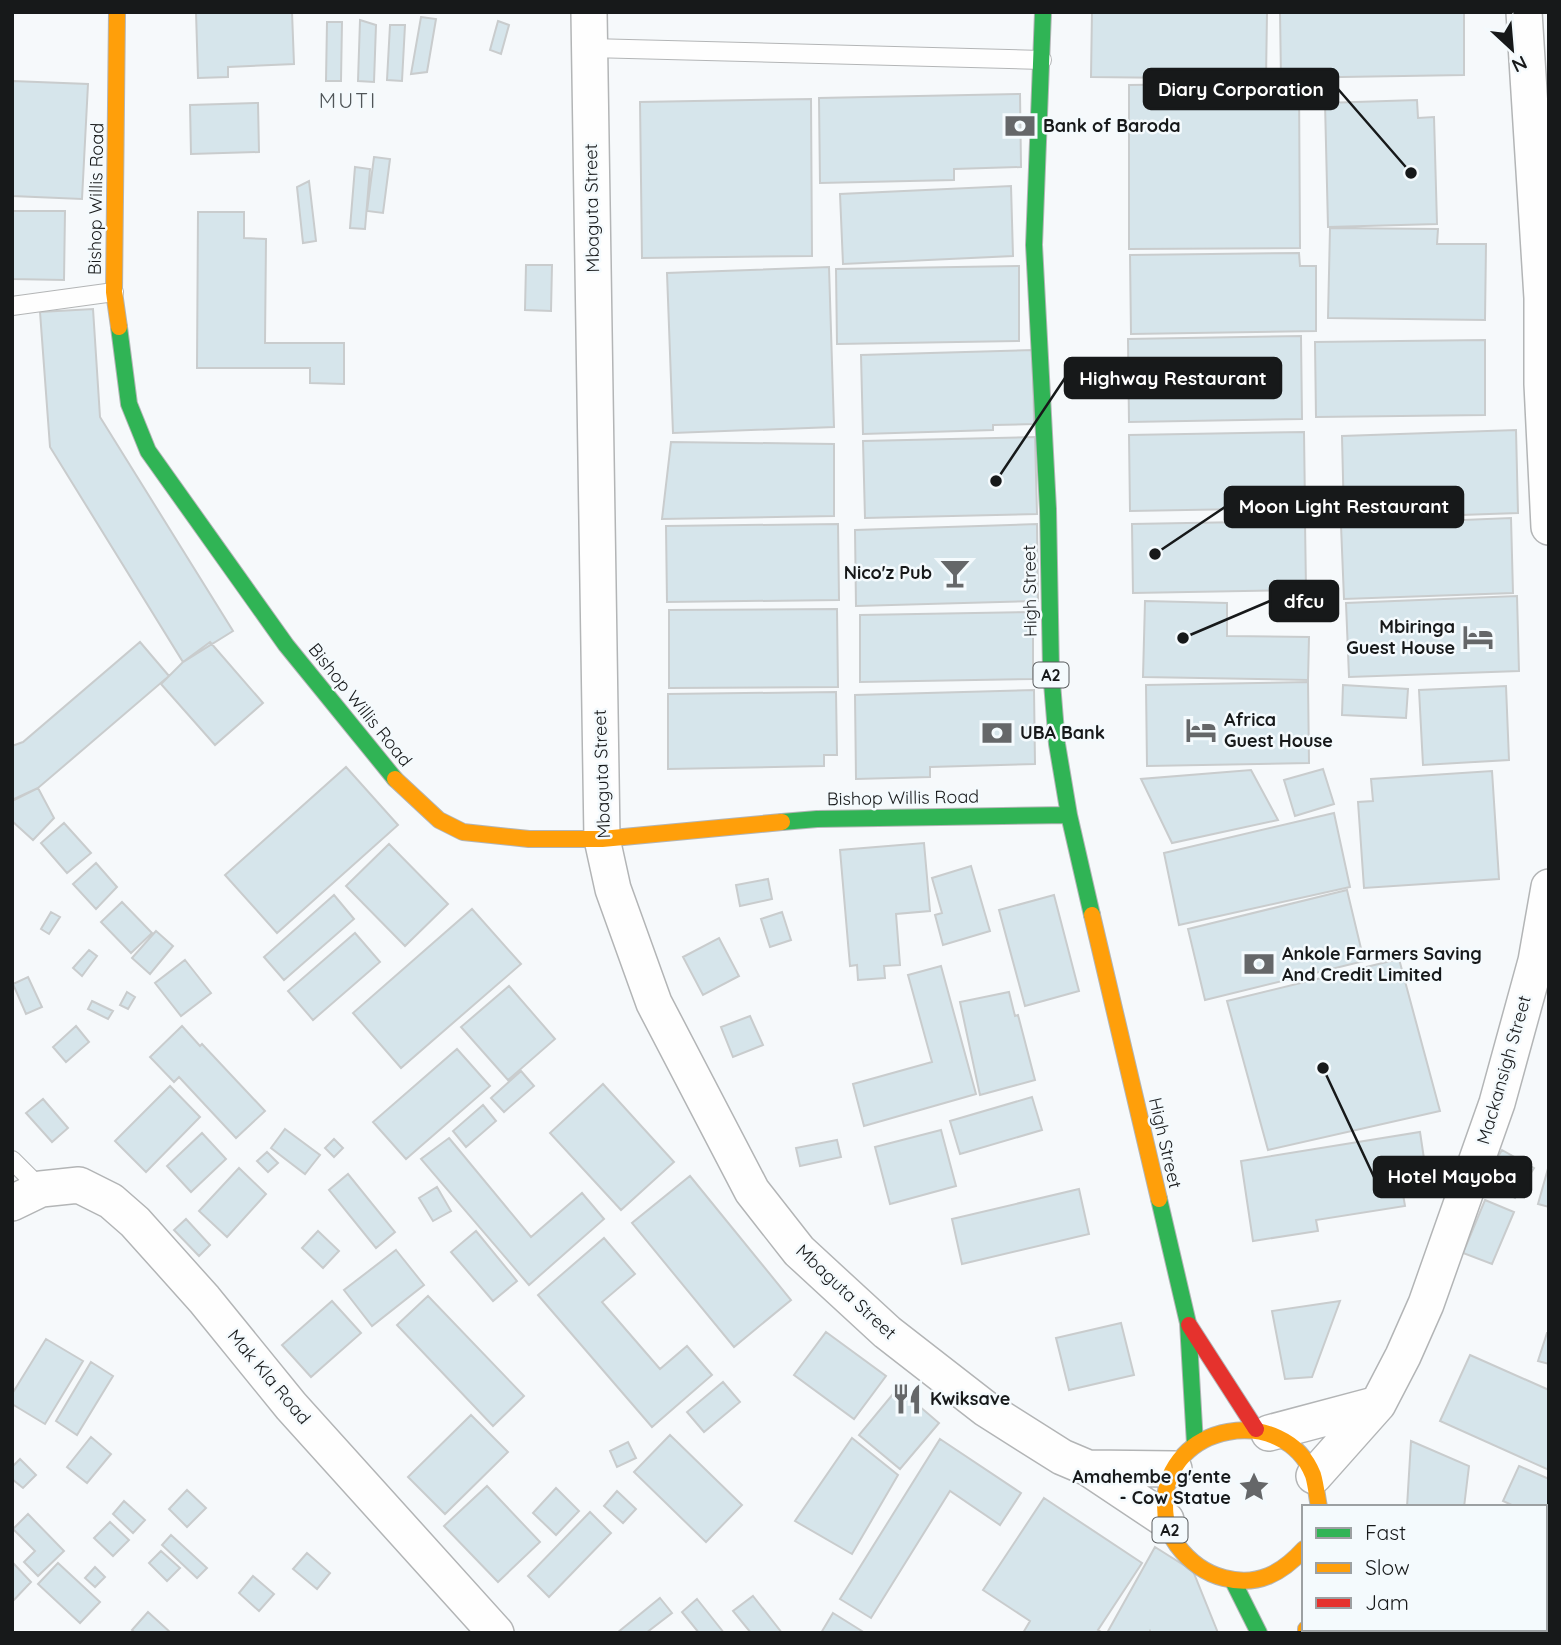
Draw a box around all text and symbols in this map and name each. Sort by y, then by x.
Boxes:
north arrow [1477,14,1547,84]
text: N [1508,50,1531,78]
callout: Diary Corporation [1144,69,1338,109]
text: Diary Corporation [1158,77,1324,101]
district label: MUTI [319,87,377,113]
bank icon: Bank of Baroda [1003,109,1037,143]
place label: Bank of Baroda [1043,114,1181,137]
street label: Bishop Willis Road [83,123,108,275]
street label: Mbaguta Street [579,143,604,273]
callout: Highway Restaurant [1065,358,1281,398]
text: Highway Restaurant [1079,366,1267,390]
callout: Moon Light Restaurant [1225,487,1463,527]
text: Moon Light Restaurant [1239,494,1449,518]
street label: High Street [1017,545,1042,637]
bar icon: Nico'z Pub [938,556,972,590]
place label: Nico'z Pub [844,561,932,584]
callout: dfcu [1270,581,1338,621]
text: dfcu [1284,589,1324,613]
place label: Mbiringa Guest House [1346,615,1455,659]
hotel icon: Mbiringa Guest House [1461,620,1495,654]
street label: Bishop Willis Road [304,638,417,771]
road number: A2 [1034,662,1068,688]
place label: Africa Guest House [1224,708,1333,752]
street label: Mbaguta Street [588,709,615,839]
hotel icon: Africa Guest House [1184,713,1218,747]
bank icon: UBA Bank [980,716,1014,750]
place label: UBA Bank [1020,721,1105,744]
street label: Bishop Willis Road [827,785,979,810]
place label: Ankole Farmers Saving And Credit Limited [1282,942,1482,986]
bank icon: Ankole Farmers Saving And Credit Limited [1242,947,1276,981]
street label: Mackansigh Street [1471,993,1536,1147]
street label: High Street [1144,1095,1187,1190]
callout: Hotel Mayoba [1374,1157,1531,1197]
text: Hotel Mayoba [1387,1164,1517,1188]
street label: Mbaguta Street [791,1239,901,1344]
street label: Mak Kla Road [223,1324,316,1429]
restaurant icon: Kwiksave [890,1382,924,1416]
place label: Kwiksave [930,1387,1010,1410]
place label: Amahembe g'ente - Cow Statue [1072,1465,1231,1509]
place icon: Amahembe g'ente - Cow Statue [1237,1470,1271,1504]
legend [1302,1505,1547,1631]
road number: A2 [1152,1518,1188,1542]
text: Fast [1365,1519,1406,1545]
text: Slow [1365,1554,1410,1580]
text: Jam [1365,1589,1409,1615]

